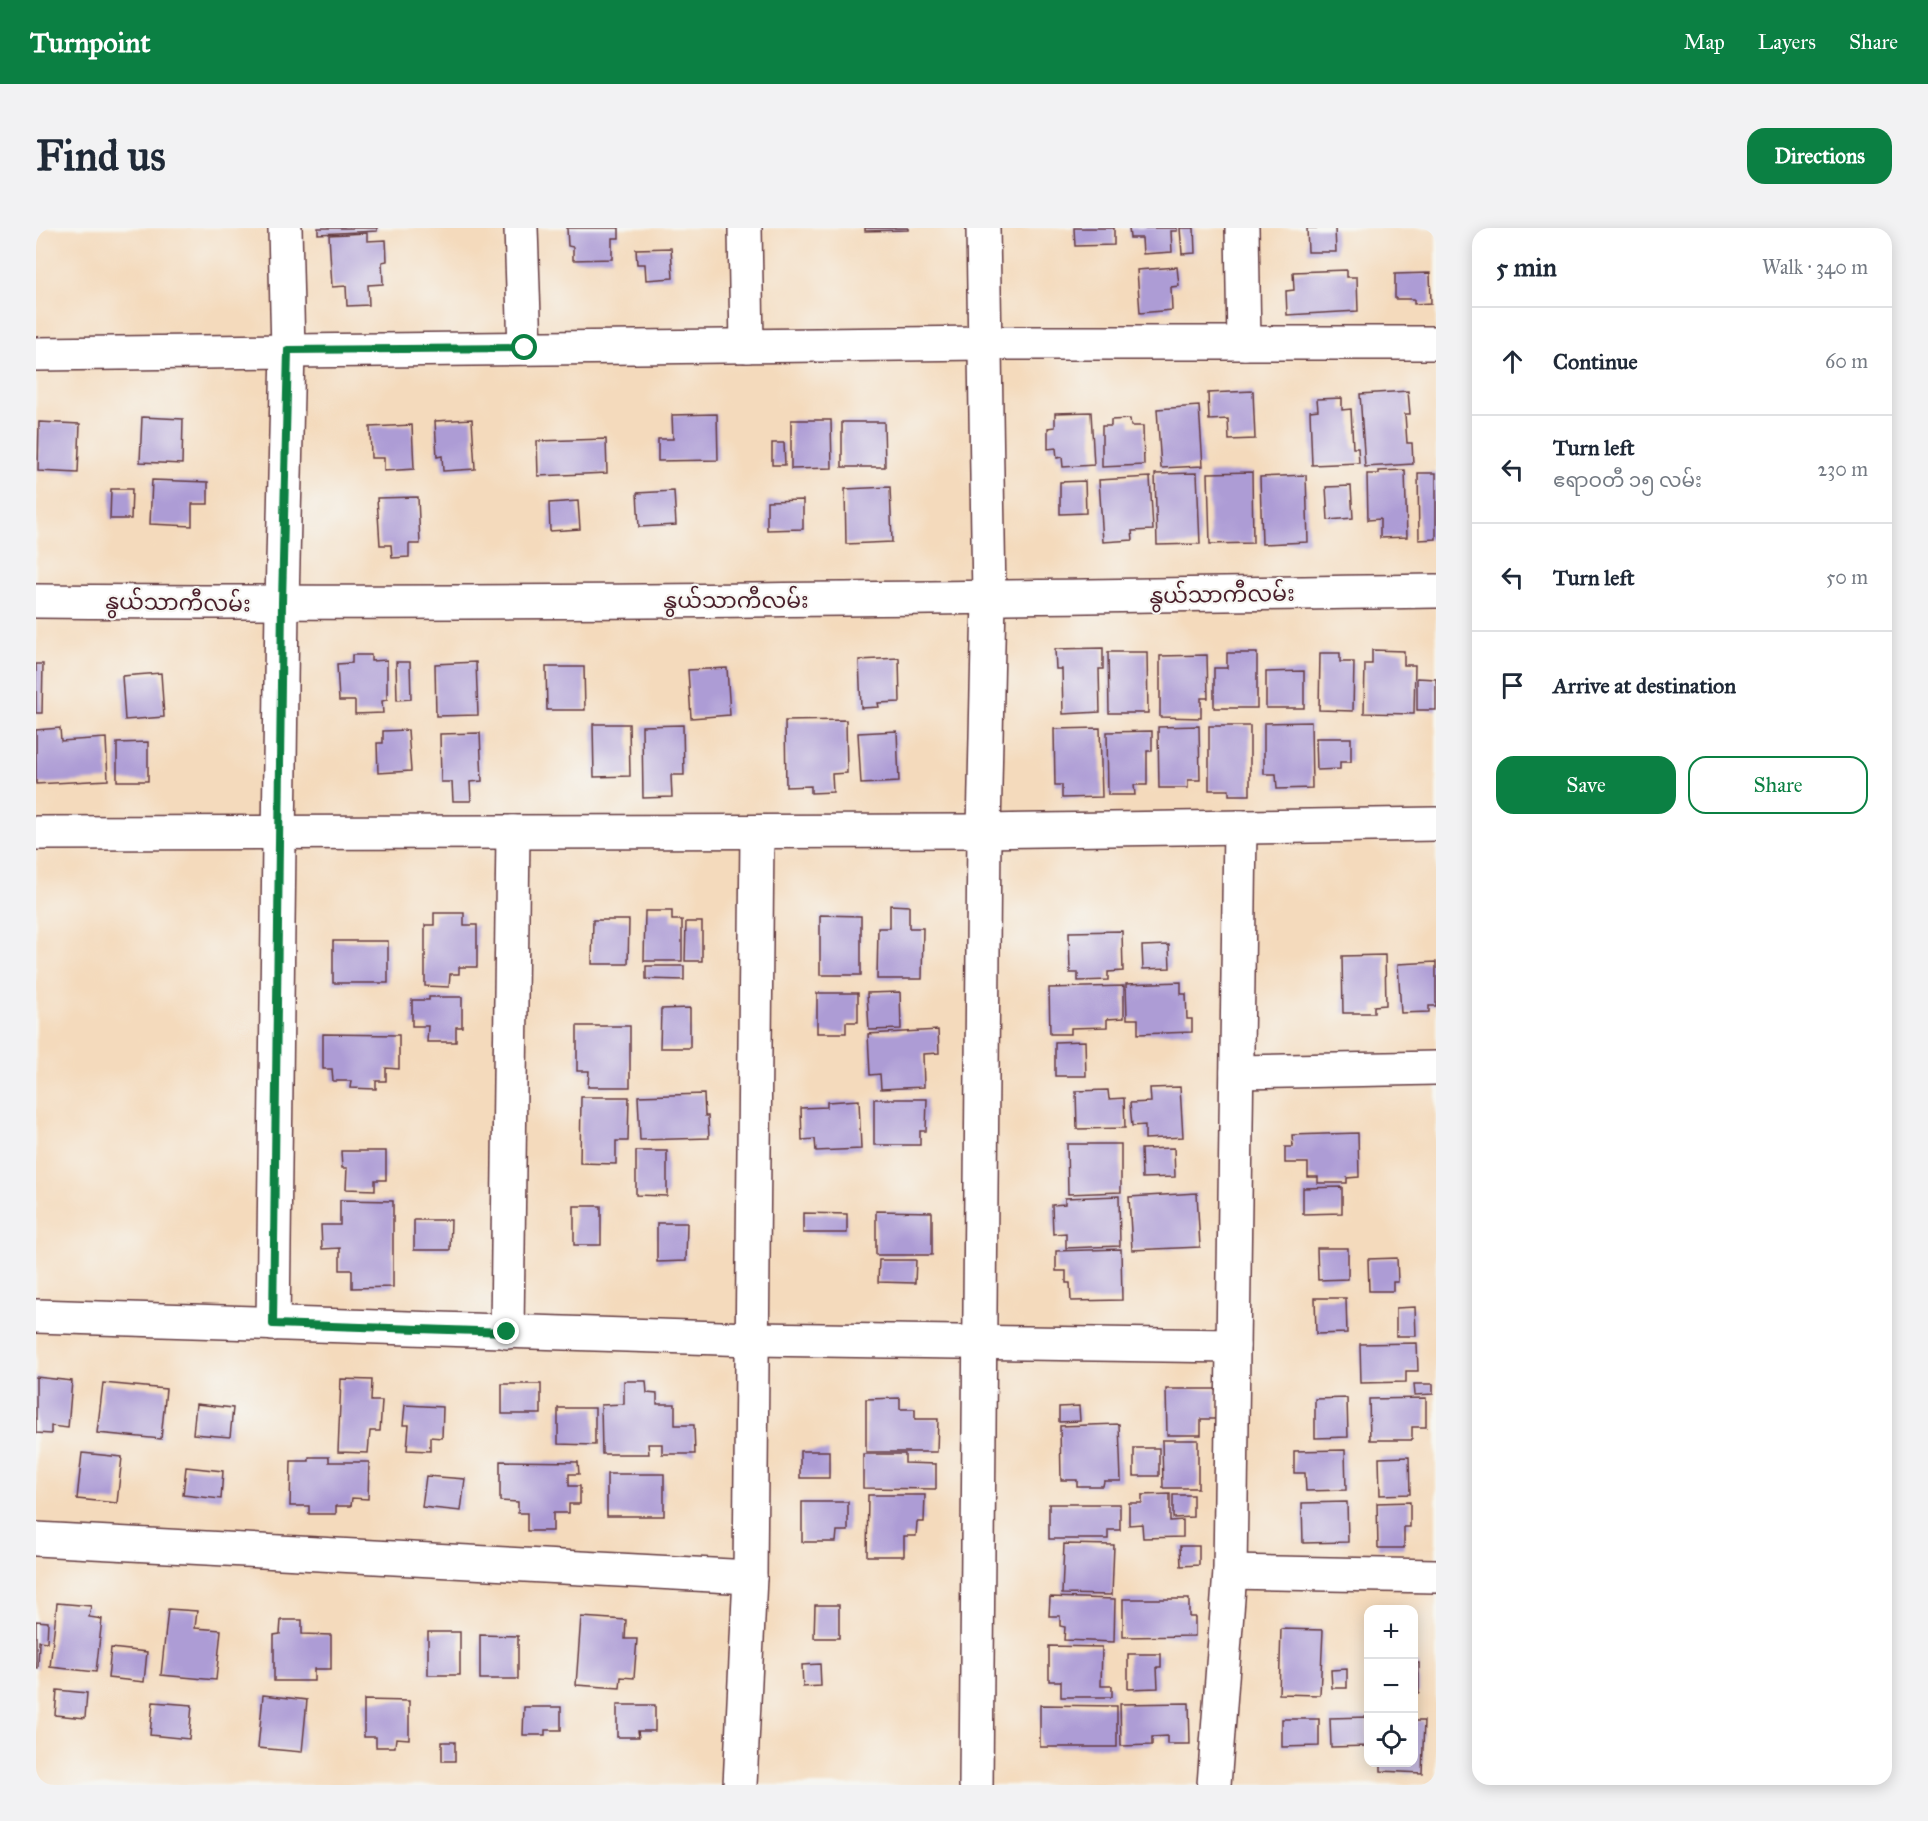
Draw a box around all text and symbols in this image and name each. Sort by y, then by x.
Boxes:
text: Turnpoint [30,25,150,60]
text: Map [1684,29,1725,55]
text: Layers [1758,29,1816,55]
text: Share [1849,29,1898,55]
button: Directions [1747,128,1892,184]
text: Find us [36,130,166,182]
text: 5 min [1496,251,1557,283]
text: Walk · 340 m [1762,255,1868,279]
route start [511,334,537,360]
icon: ahead [1496,345,1529,378]
text: Continue [1553,348,1638,375]
text: 60 m [1825,349,1868,373]
text: Turn left [1553,434,1635,461]
icon: left [1496,453,1529,486]
text: 230 m [1817,457,1868,481]
text: ဧရာဝတီ ၁၅ လမ်း [1553,468,1702,492]
icon: left [1496,561,1529,594]
text: Turn left [1553,564,1635,591]
text: 50 m [1826,565,1868,589]
street label: နွယ်သာကီလမ်း [1149,578,1295,612]
street label: နွယ်သာကီလမ်း [663,585,809,617]
street label: နွယ်သာကီလမ်း [105,586,251,620]
icon: arrive [1496,669,1529,702]
text: Arrive at destination [1553,672,1736,699]
button: Save [1496,756,1676,814]
button: Share [1688,756,1868,814]
route end [493,1318,519,1344]
map controls [1364,1605,1418,1767]
button: + [1364,1605,1418,1659]
button: − [1364,1659,1418,1713]
button: locate [1364,1713,1418,1767]

